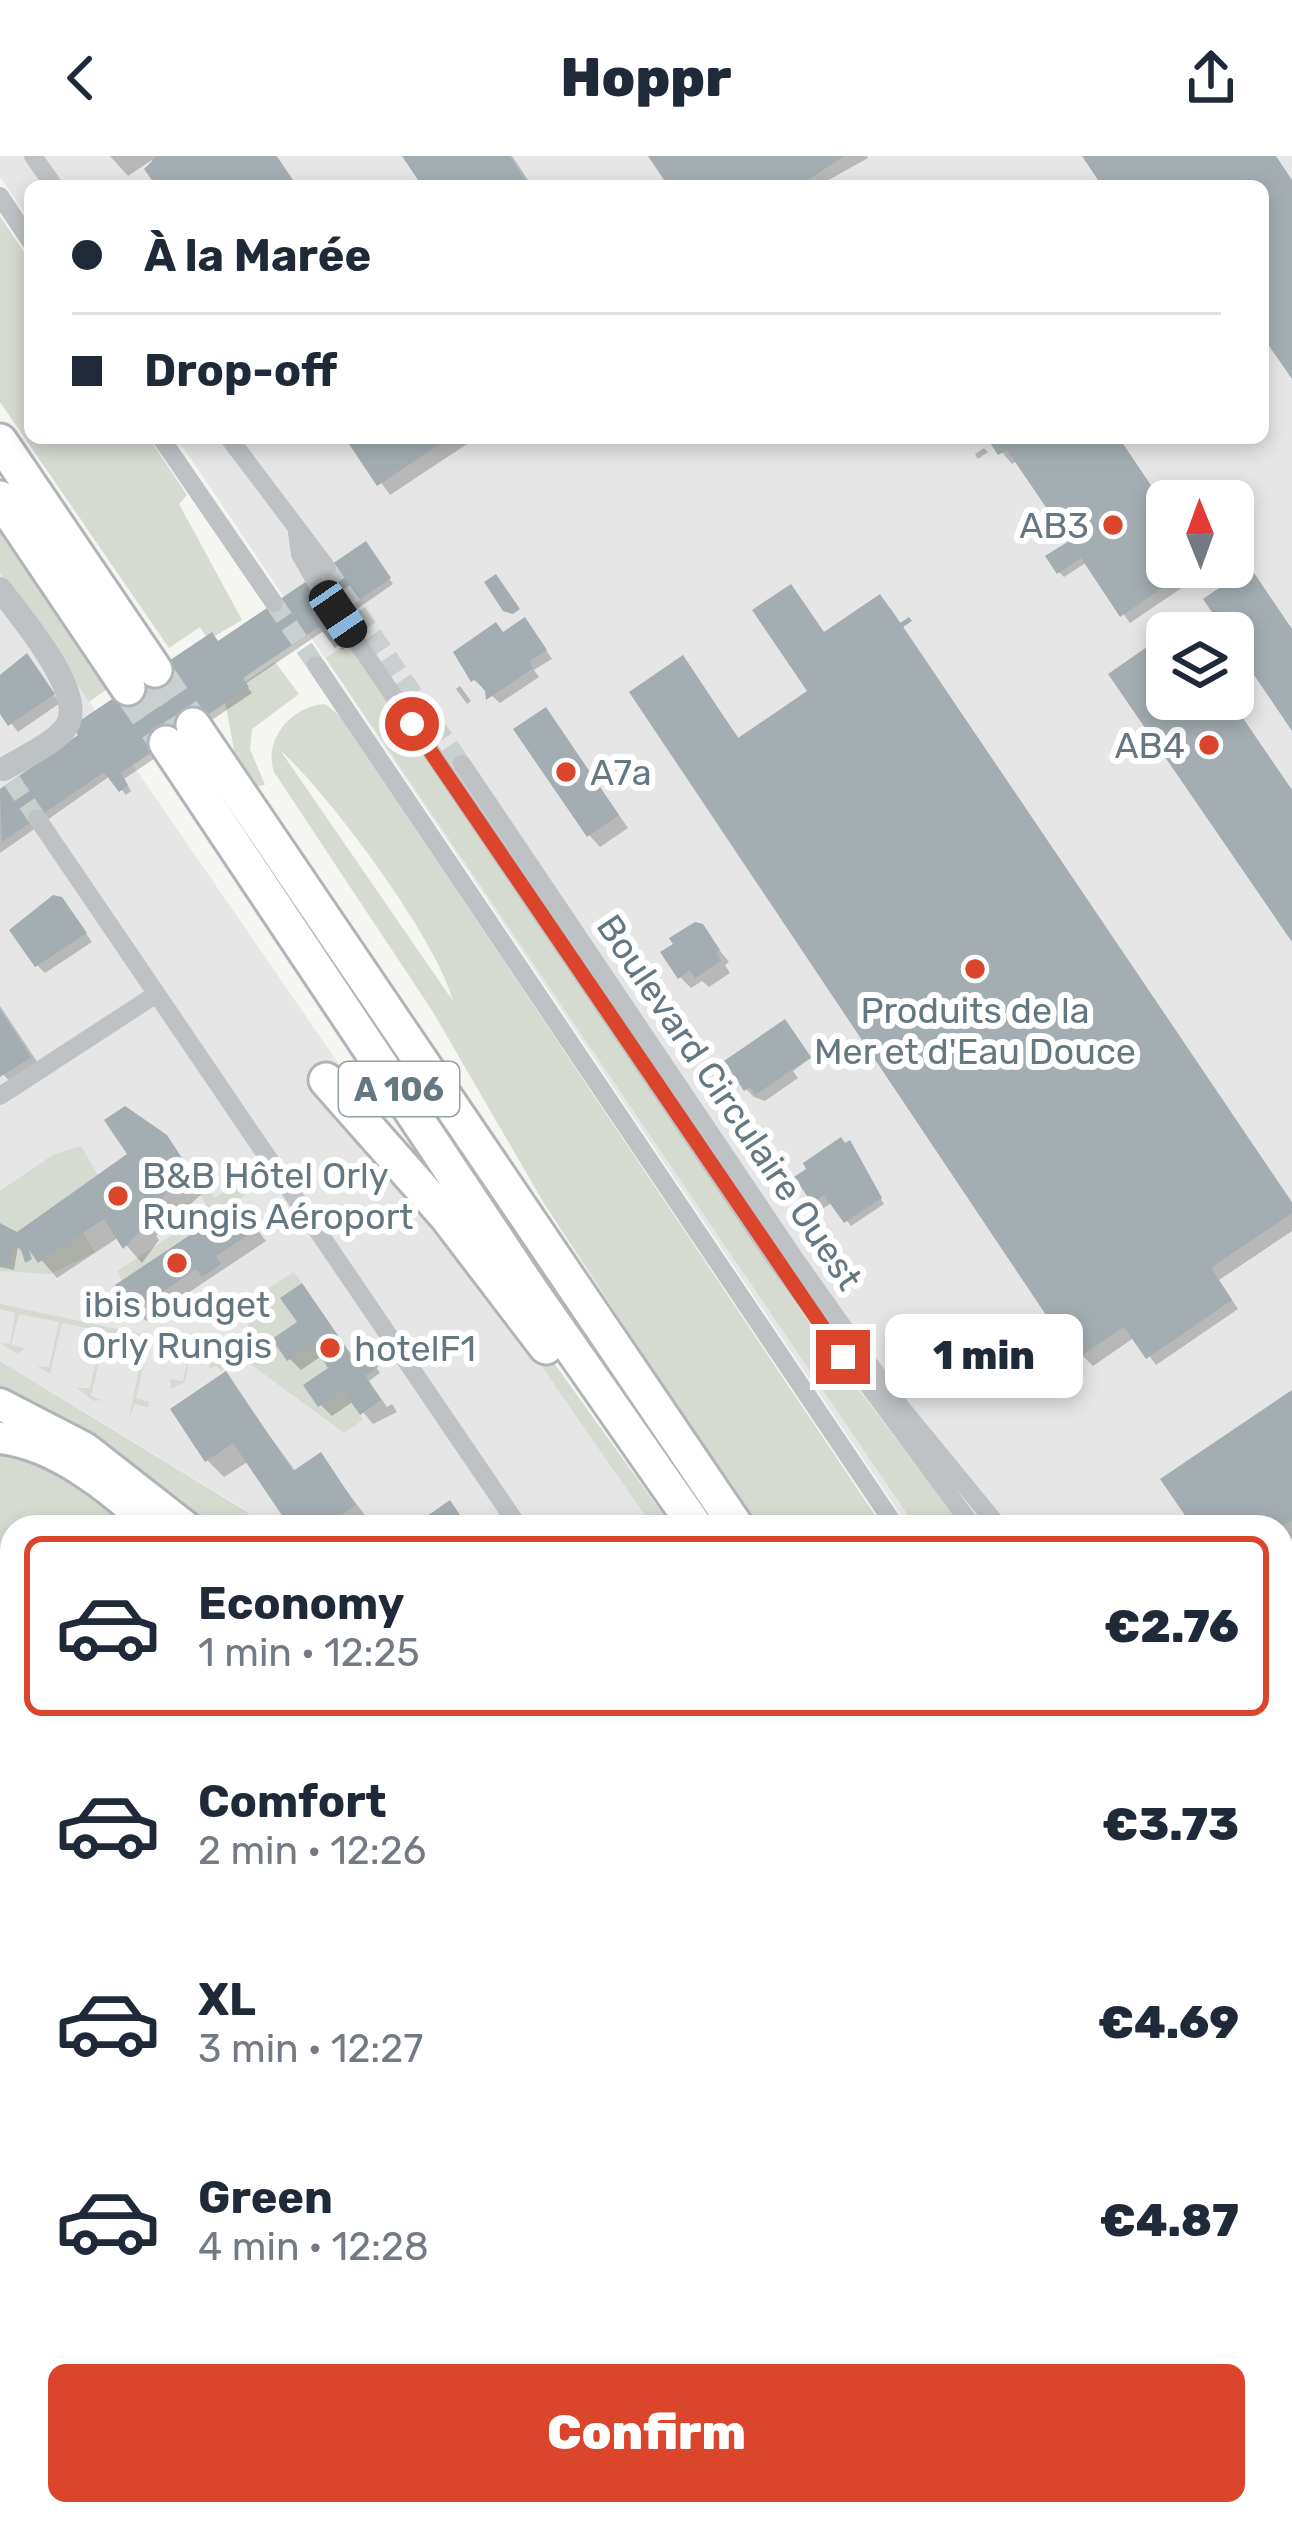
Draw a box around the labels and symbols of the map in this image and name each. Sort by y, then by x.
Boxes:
north arrow [1146,480,1254,588]
place label: AB3 [1019,504,1089,547]
marker: AB3 [1100,512,1126,538]
car [303,574,373,654]
route start [385,697,439,751]
place label: AB4 [1114,724,1185,767]
marker: AB4 [1196,732,1222,758]
place label: A7a [590,751,652,794]
marker: A7a [553,759,579,785]
street label: Boulevard Circulaire Ouest [588,907,871,1298]
marker: Produits de la Mer et d'Eau Douce [962,956,988,982]
place label: Produits de la Mer et d'Eau Douce [814,989,1136,1073]
road number: A 106 [339,1062,459,1116]
place label: B&B Hôtel Orly Rungis Aéroport [142,1154,413,1238]
marker: B&B Hôtel Orly Rungis Aéroport [105,1183,131,1209]
marker: ibis budget Orly Rungis [164,1250,190,1276]
place label: ibis budget Orly Rungis [82,1283,272,1367]
callout: 1 min [885,1315,1083,1399]
place label: hotelF1 [354,1327,476,1370]
route end [816,1330,870,1384]
marker: hotelF1 [317,1335,343,1361]

